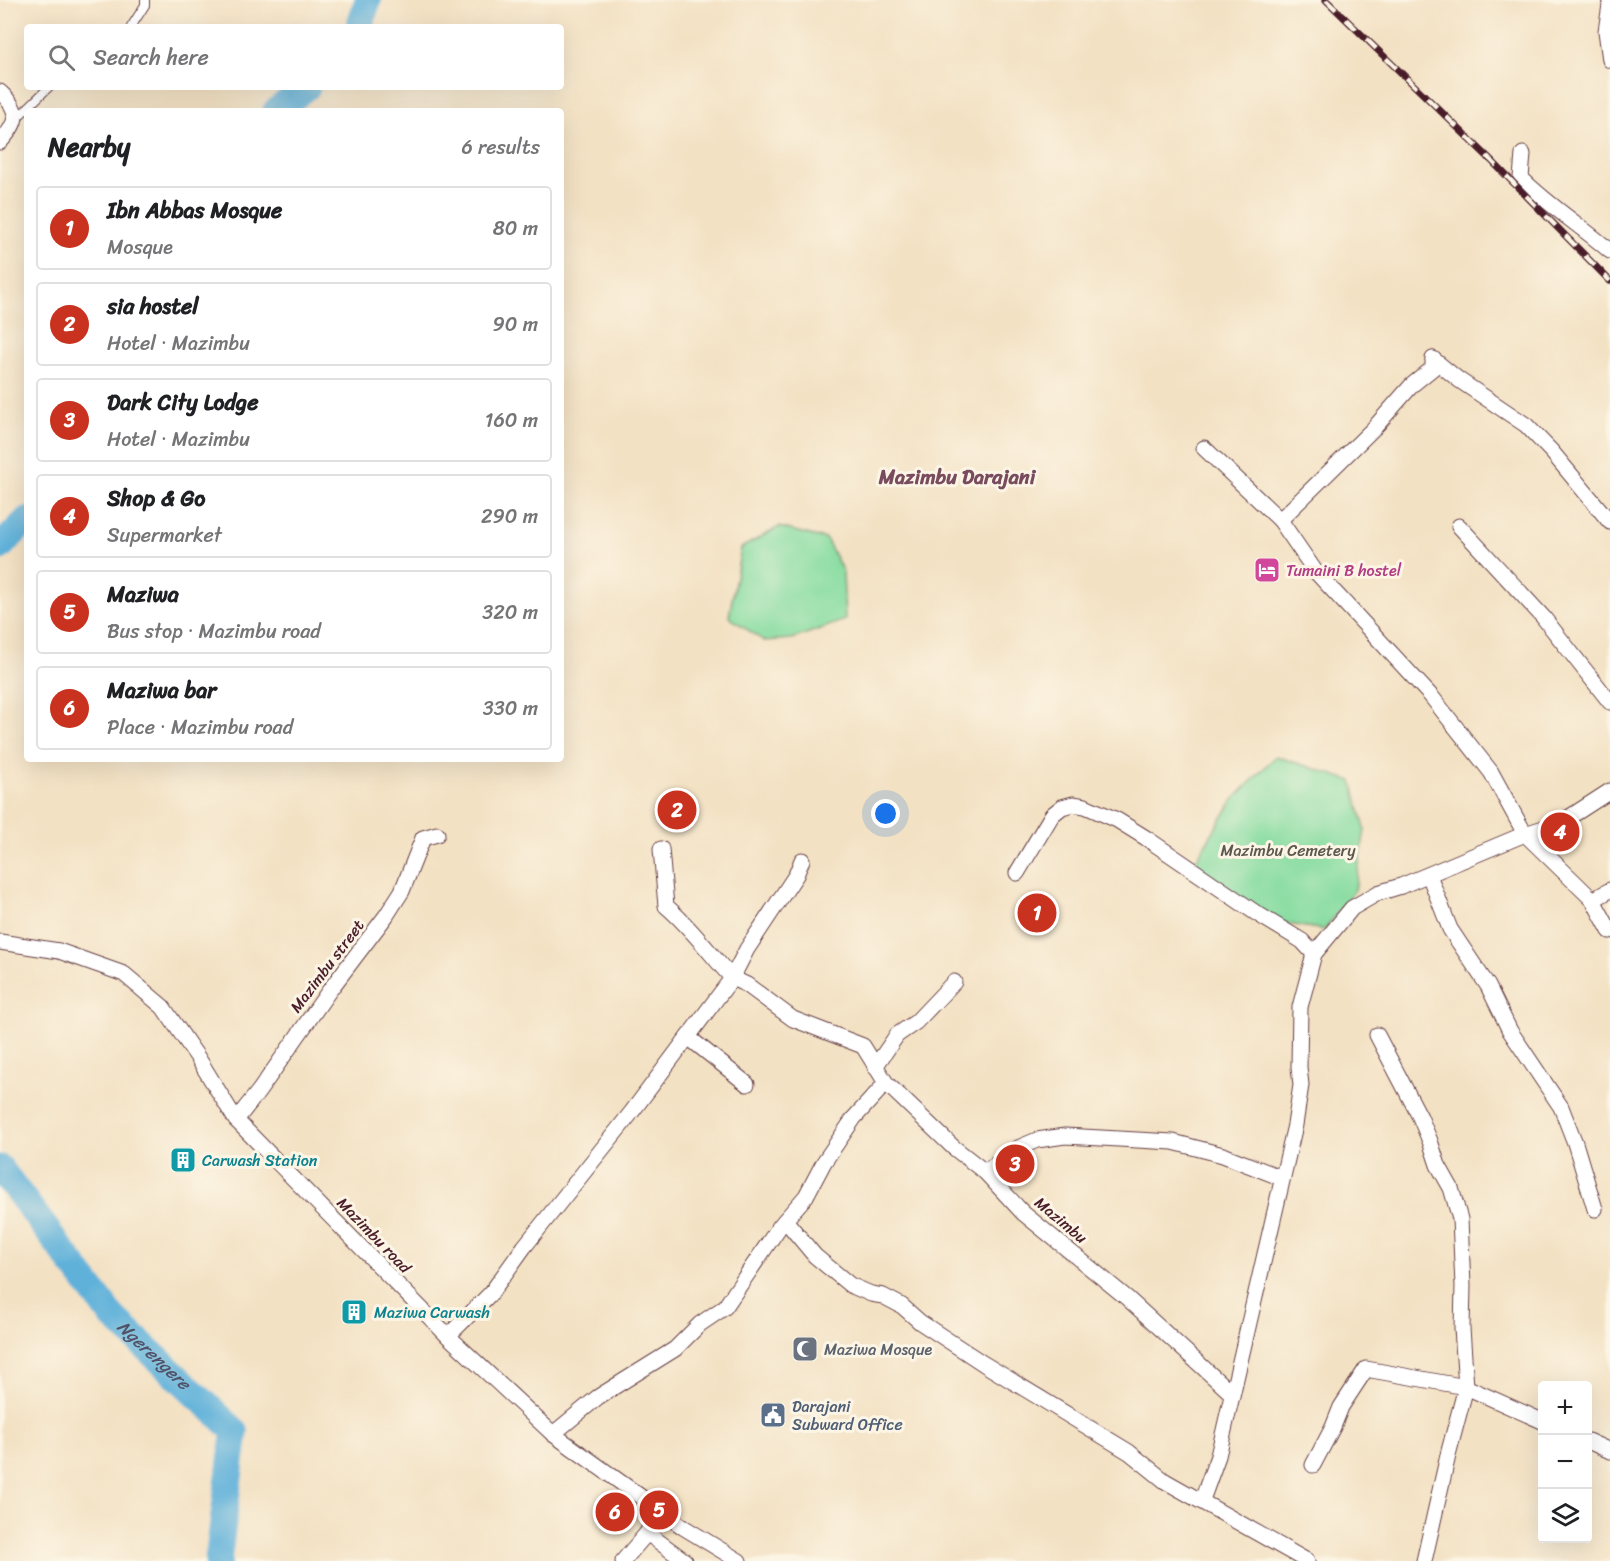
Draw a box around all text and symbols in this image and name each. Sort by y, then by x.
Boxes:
search box [24,24,564,90]
text: Search here [93,38,209,77]
icon: search [45,41,78,74]
text: Nearby [48,124,130,170]
text: 6 results [461,130,540,165]
text: Ibn Abbas Mosque [107,191,282,230]
text: 1 [65,211,74,246]
text: 80 m [493,211,538,246]
text: Mosque [107,230,173,265]
text: sia hostel [107,287,199,326]
text: 2 [64,307,75,342]
text: 90 m [493,307,538,342]
text: Hotel · Mazimbu [107,326,250,361]
text: Dark City Lodge [107,383,259,422]
text: 3 [64,403,75,438]
text: 160 m [485,403,538,438]
text: Hotel · Mazimbu [107,422,250,457]
district label: Mazimbu Darajani [878,460,1037,495]
text: Shop & Go [107,479,205,518]
text: 4 [63,499,76,534]
text: 290 m [481,499,538,534]
text: Supermarket [107,518,222,553]
hotel icon: Tumaini B hostel [1252,555,1282,585]
place label: Tumaini B hostel [1286,556,1402,585]
text: Maziwa [107,575,179,614]
text: 5 [63,595,76,630]
text: 320 m [482,595,538,630]
text: Bus stop · Mazimbu road [107,614,321,649]
text: Maziwa bar [107,671,216,710]
text: 6 [64,691,75,726]
text: 330 m [483,691,538,726]
text: Place · Mazimbu road [107,710,293,745]
pin: 2 [658,788,696,832]
your location [871,799,900,828]
pin: 4 [1540,810,1580,854]
park label: Mazimbu Cemetery [1221,836,1356,865]
pin: 1 [1018,890,1056,936]
street label: Mazimbu street [282,913,372,1019]
pin: 3 [996,1142,1034,1186]
building icon: Carwash Station [168,1145,198,1175]
place label: Carwash Station [202,1146,318,1175]
street label: Mazimbu [1028,1189,1095,1251]
street label: Mazimbu road [330,1190,419,1281]
building icon: Maziwa Carwash [339,1297,369,1327]
place label: Maziwa Carwash [374,1298,490,1327]
water label: Ngerengere [110,1312,200,1399]
mosque icon: Maziwa Mosque [790,1334,820,1364]
place label: Maziwa Mosque [824,1335,932,1364]
map controls [1538,1381,1592,1543]
button: + [1538,1381,1592,1435]
place label: Darajani Subward Office [792,1392,903,1439]
public building icon: Darajani Subward Office [758,1400,788,1430]
button: − [1538,1435,1592,1489]
pin: 5 [640,1488,678,1532]
button: layers [1538,1489,1592,1543]
pin: 6 [596,1490,634,1534]

